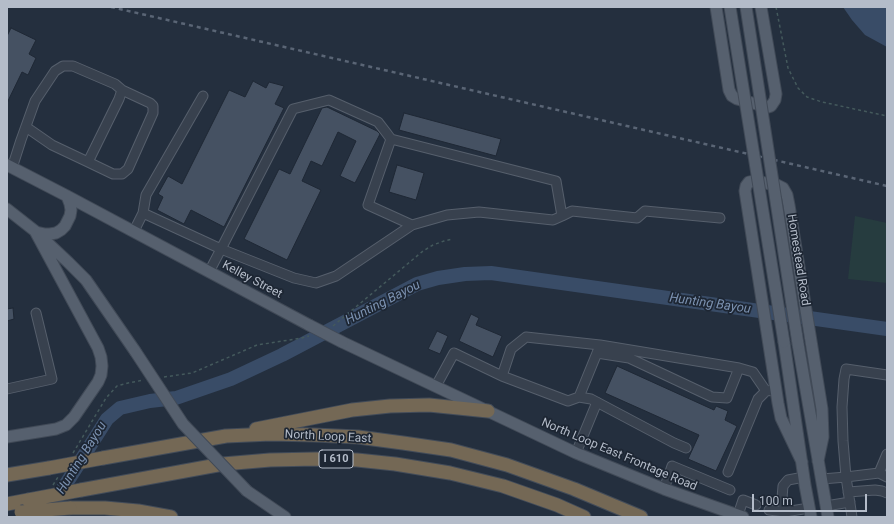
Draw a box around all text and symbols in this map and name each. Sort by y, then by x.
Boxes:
street label: Homestead Road [784,213,812,307]
street label: Kelley Street [219,258,285,302]
water label: Hunting Bayou [343,277,423,329]
water label: Hunting Bayou [668,291,752,317]
street label: North Loop East Frontage Road [539,416,699,494]
water label: Hunting Bayou [54,419,110,497]
street label: North Loop East [284,428,372,446]
road number: I 610 [319,450,353,468]
scale bar [754,486,869,512]
text: 100 m [759,494,793,508]

